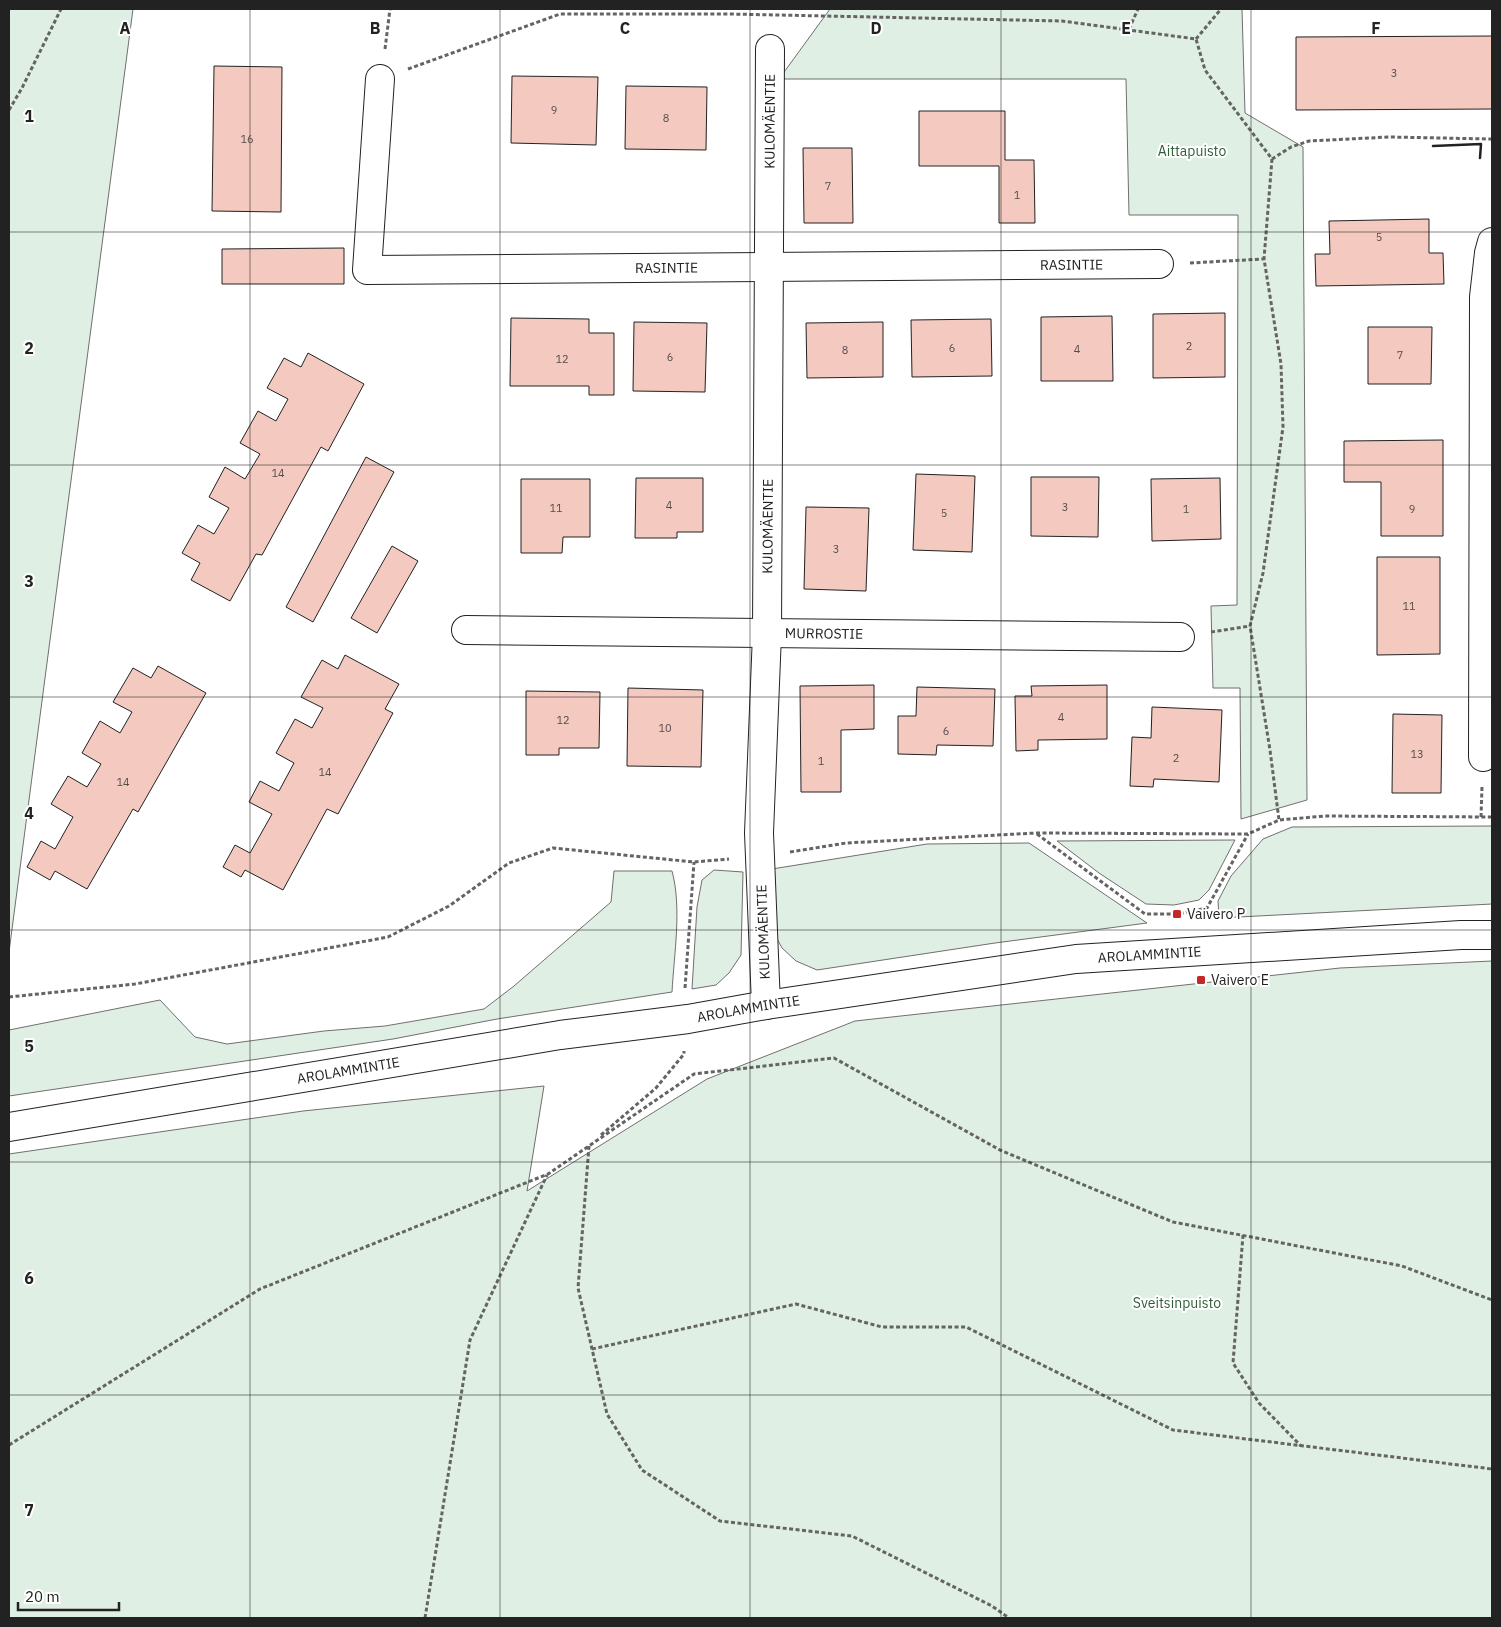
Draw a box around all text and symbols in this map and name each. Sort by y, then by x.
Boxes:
text: A [120,18,131,38]
text: B [370,18,381,38]
text: C [620,18,630,38]
text: D [870,18,882,38]
text: E [1121,18,1131,38]
text: F [1371,18,1381,38]
house number: 3 [1391,66,1397,80]
street label: KULOMÄENTIE [760,74,779,169]
house number: 9 [551,103,557,117]
text: 1 [24,106,34,126]
house number: 8 [663,111,669,125]
house number: 16 [240,132,254,146]
park label: Aittapuisto [1158,142,1226,160]
house number: 7 [825,179,831,193]
house number: 1 [1014,188,1021,202]
house number: 5 [1376,230,1382,244]
street label: RASINTIE [1040,255,1103,274]
street label: RASINTIE [635,258,698,277]
text: 2 [24,338,34,358]
house number: 2 [1186,339,1192,353]
house number: 6 [949,341,955,355]
house number: 4 [1074,342,1081,356]
house number: 8 [842,343,848,357]
house number: 7 [1397,348,1403,362]
house number: 6 [667,350,673,364]
house number: 12 [555,352,569,366]
house number: 14 [271,466,285,480]
street label: KULOMÄENTIE [758,479,777,574]
house number: 4 [666,498,673,512]
house number: 3 [1062,500,1068,514]
house number: 11 [549,501,563,515]
house number: 1 [1183,502,1190,516]
house number: 9 [1409,502,1415,516]
house number: 5 [941,506,947,520]
house number: 3 [833,542,839,556]
text: 3 [24,571,34,591]
house number: 11 [1402,599,1416,613]
street label: MURROSTIE [785,624,863,643]
house number: 4 [1058,710,1065,724]
house number: 12 [556,713,570,727]
house number: 10 [658,721,672,735]
house number: 6 [943,724,949,738]
house number: 13 [1410,747,1424,761]
house number: 2 [1173,751,1179,765]
house number: 1 [818,754,825,768]
house number: 14 [318,765,332,779]
house number: 14 [116,775,130,789]
text: 4 [24,803,34,823]
street label: KULOMÄENTIE [752,884,774,980]
place label: Vaivero P [1187,905,1245,923]
marker: Vaivero P [1171,908,1183,920]
street label: AROLAMMINTIE [1097,942,1202,967]
place label: Vaivero E [1211,971,1269,989]
marker: Vaivero E [1195,974,1207,986]
street label: AROLAMMINTIE [696,991,801,1026]
text: 5 [24,1036,34,1056]
street label: AROLAMMINTIE [296,1053,401,1088]
text: 6 [24,1268,34,1288]
park label: Sveitsinpuisto [1133,1294,1221,1312]
text: 7 [24,1500,34,1520]
scale bar [18,1580,119,1612]
text: 20 m [25,1587,60,1606]

